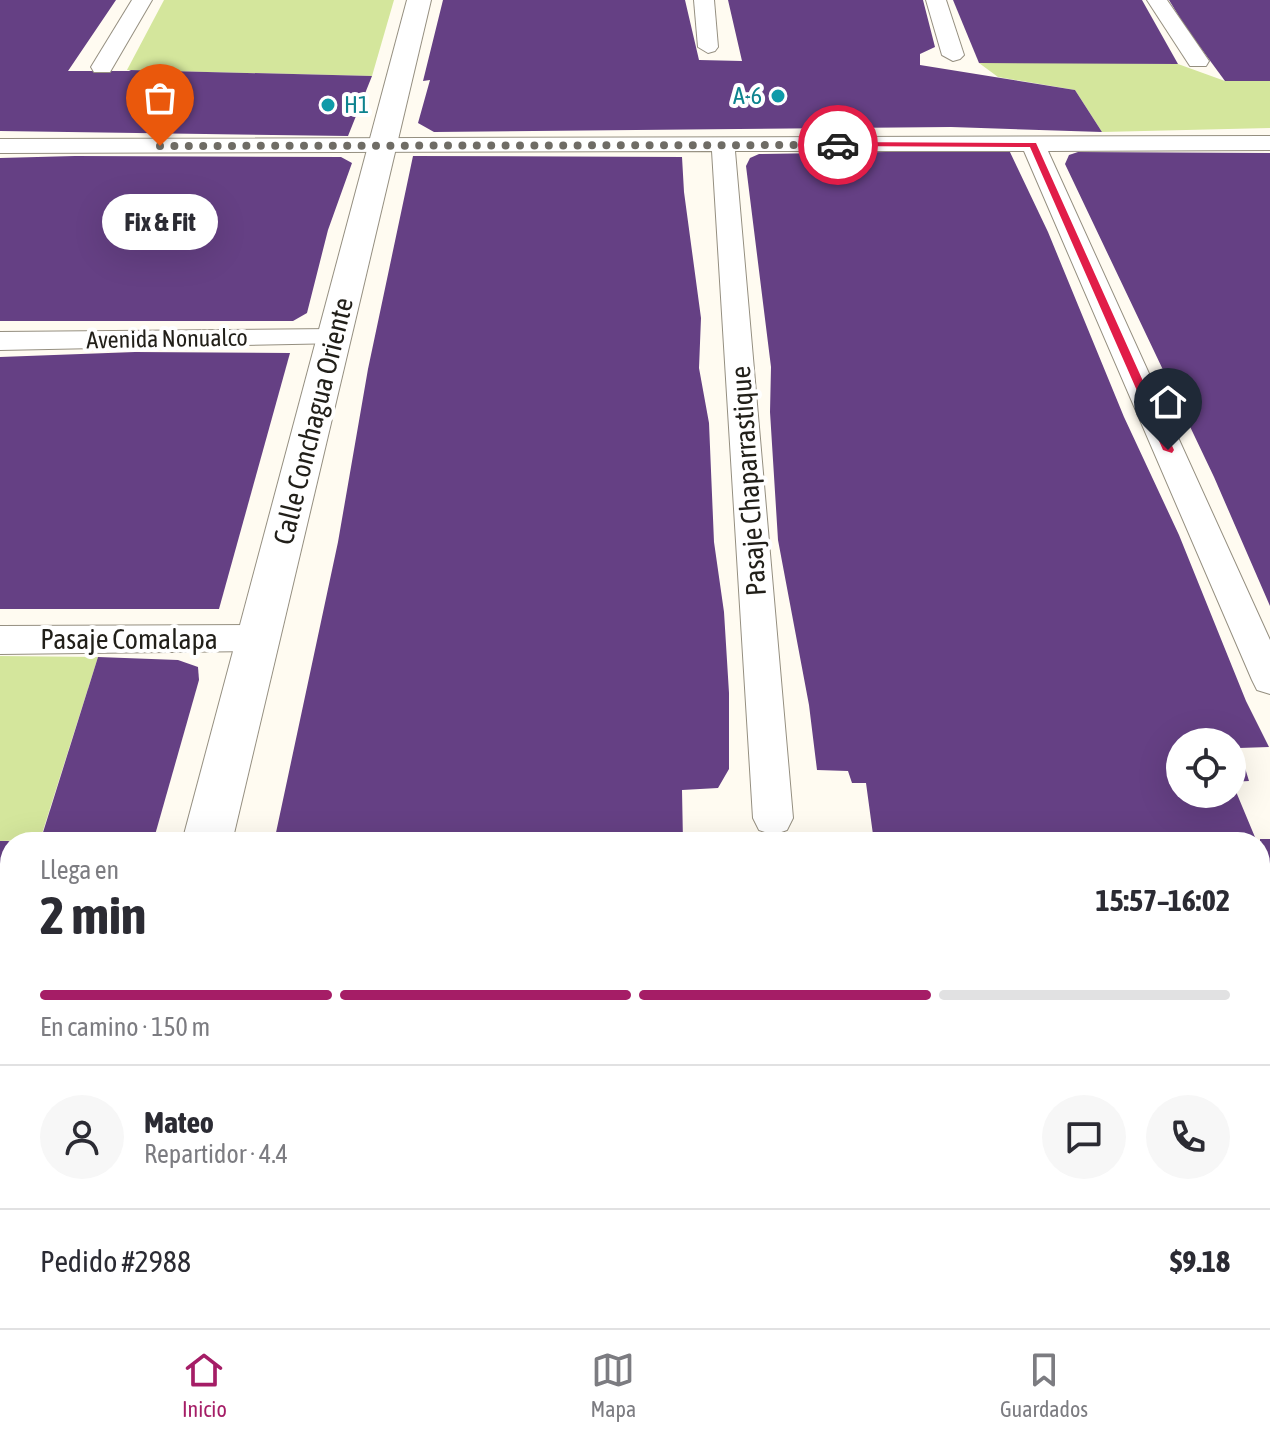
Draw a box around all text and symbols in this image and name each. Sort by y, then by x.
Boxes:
pin [126,64,194,146]
icon: bag [138,76,182,120]
place label: A-6 [733,82,762,109]
marker: A-6 [769,87,787,105]
place label: H1 [344,91,369,118]
marker: H1 [319,96,337,114]
courier [798,105,878,185]
icon: car [816,123,860,167]
callout: Fix & Fit [102,194,218,250]
text: Fix & Fit [124,207,196,237]
street label: Calle Conchagua Oriente [267,294,359,548]
street label: Avenida Nonualco [86,324,248,353]
street label: Pasaje Chaparrastique [724,365,772,597]
pin [1134,368,1202,450]
icon: home [1146,380,1190,424]
street label: Pasaje Comalapa [40,623,218,655]
map controls [1166,728,1246,808]
button: locate [1166,728,1246,808]
text: Llega en [40,855,119,885]
text: 15:57–16:02 [1095,883,1230,917]
text: 2 min [40,885,146,945]
text: En camino · 150 m [40,1012,210,1042]
button: person [40,1095,124,1179]
button: chat [1042,1095,1126,1179]
button: phone [1146,1095,1230,1179]
text: Mateo [144,1105,214,1139]
text: Repartidor · 4.4 [144,1139,288,1169]
text: Pedido #2988 [40,1244,191,1278]
text: $9.18 [1170,1244,1230,1278]
tab: Inicio [182,1348,227,1422]
tab: Mapa [591,1348,636,1422]
tab: Guardados [1000,1348,1088,1422]

